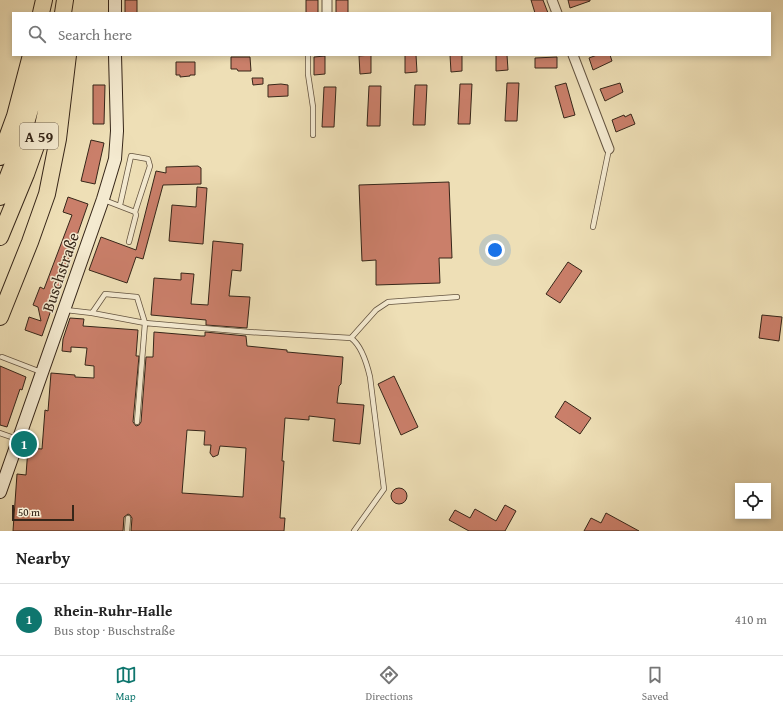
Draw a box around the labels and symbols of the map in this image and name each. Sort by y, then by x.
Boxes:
road number: A 59 [20,123,58,149]
street label: Buschstraße [35,229,85,315]
your location [485,240,505,260]
pin: 1 [11,429,37,459]
scale bar [12,503,74,522]

